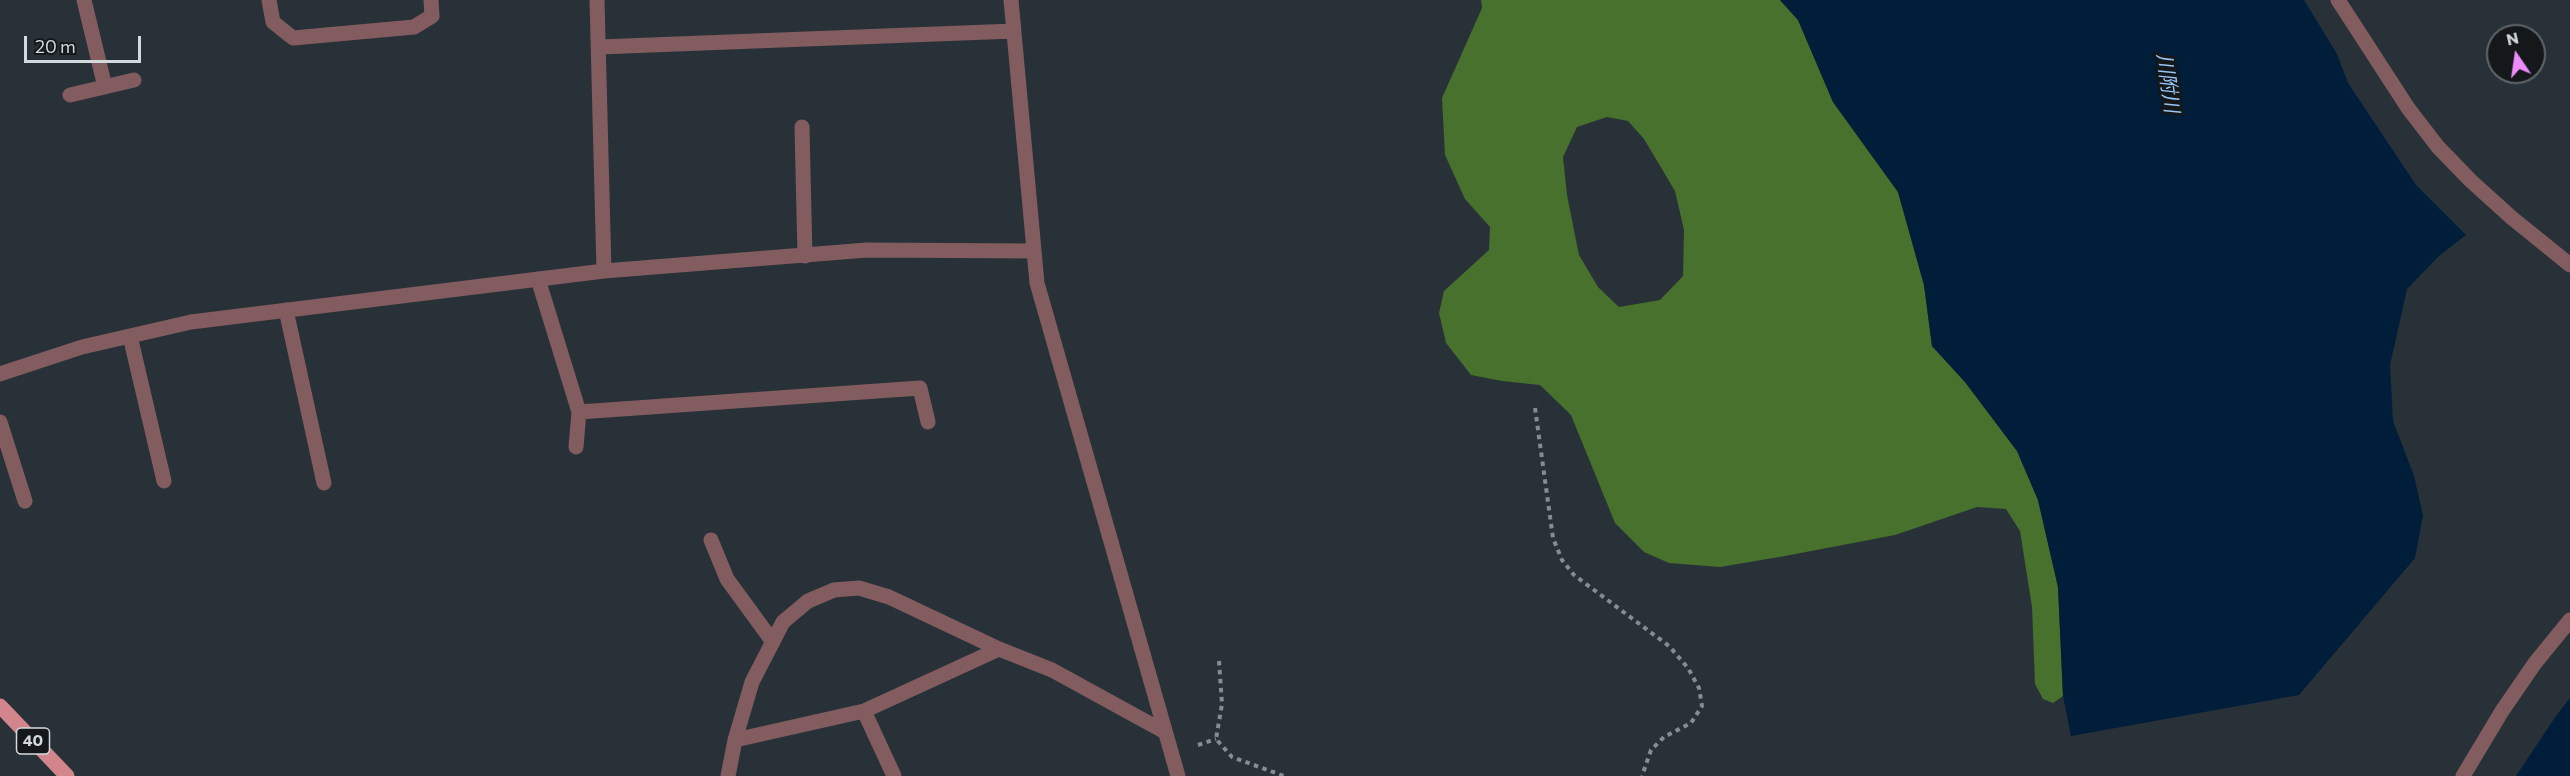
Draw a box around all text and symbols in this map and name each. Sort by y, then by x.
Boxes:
scale bar [27,24,144,62]
north arrow [2486,24,2546,84]
text: N [2504,27,2520,49]
text: 20 m [35,35,76,57]
water label: 川附川 [2152,52,2184,114]
road number: 40 [16,728,50,754]

